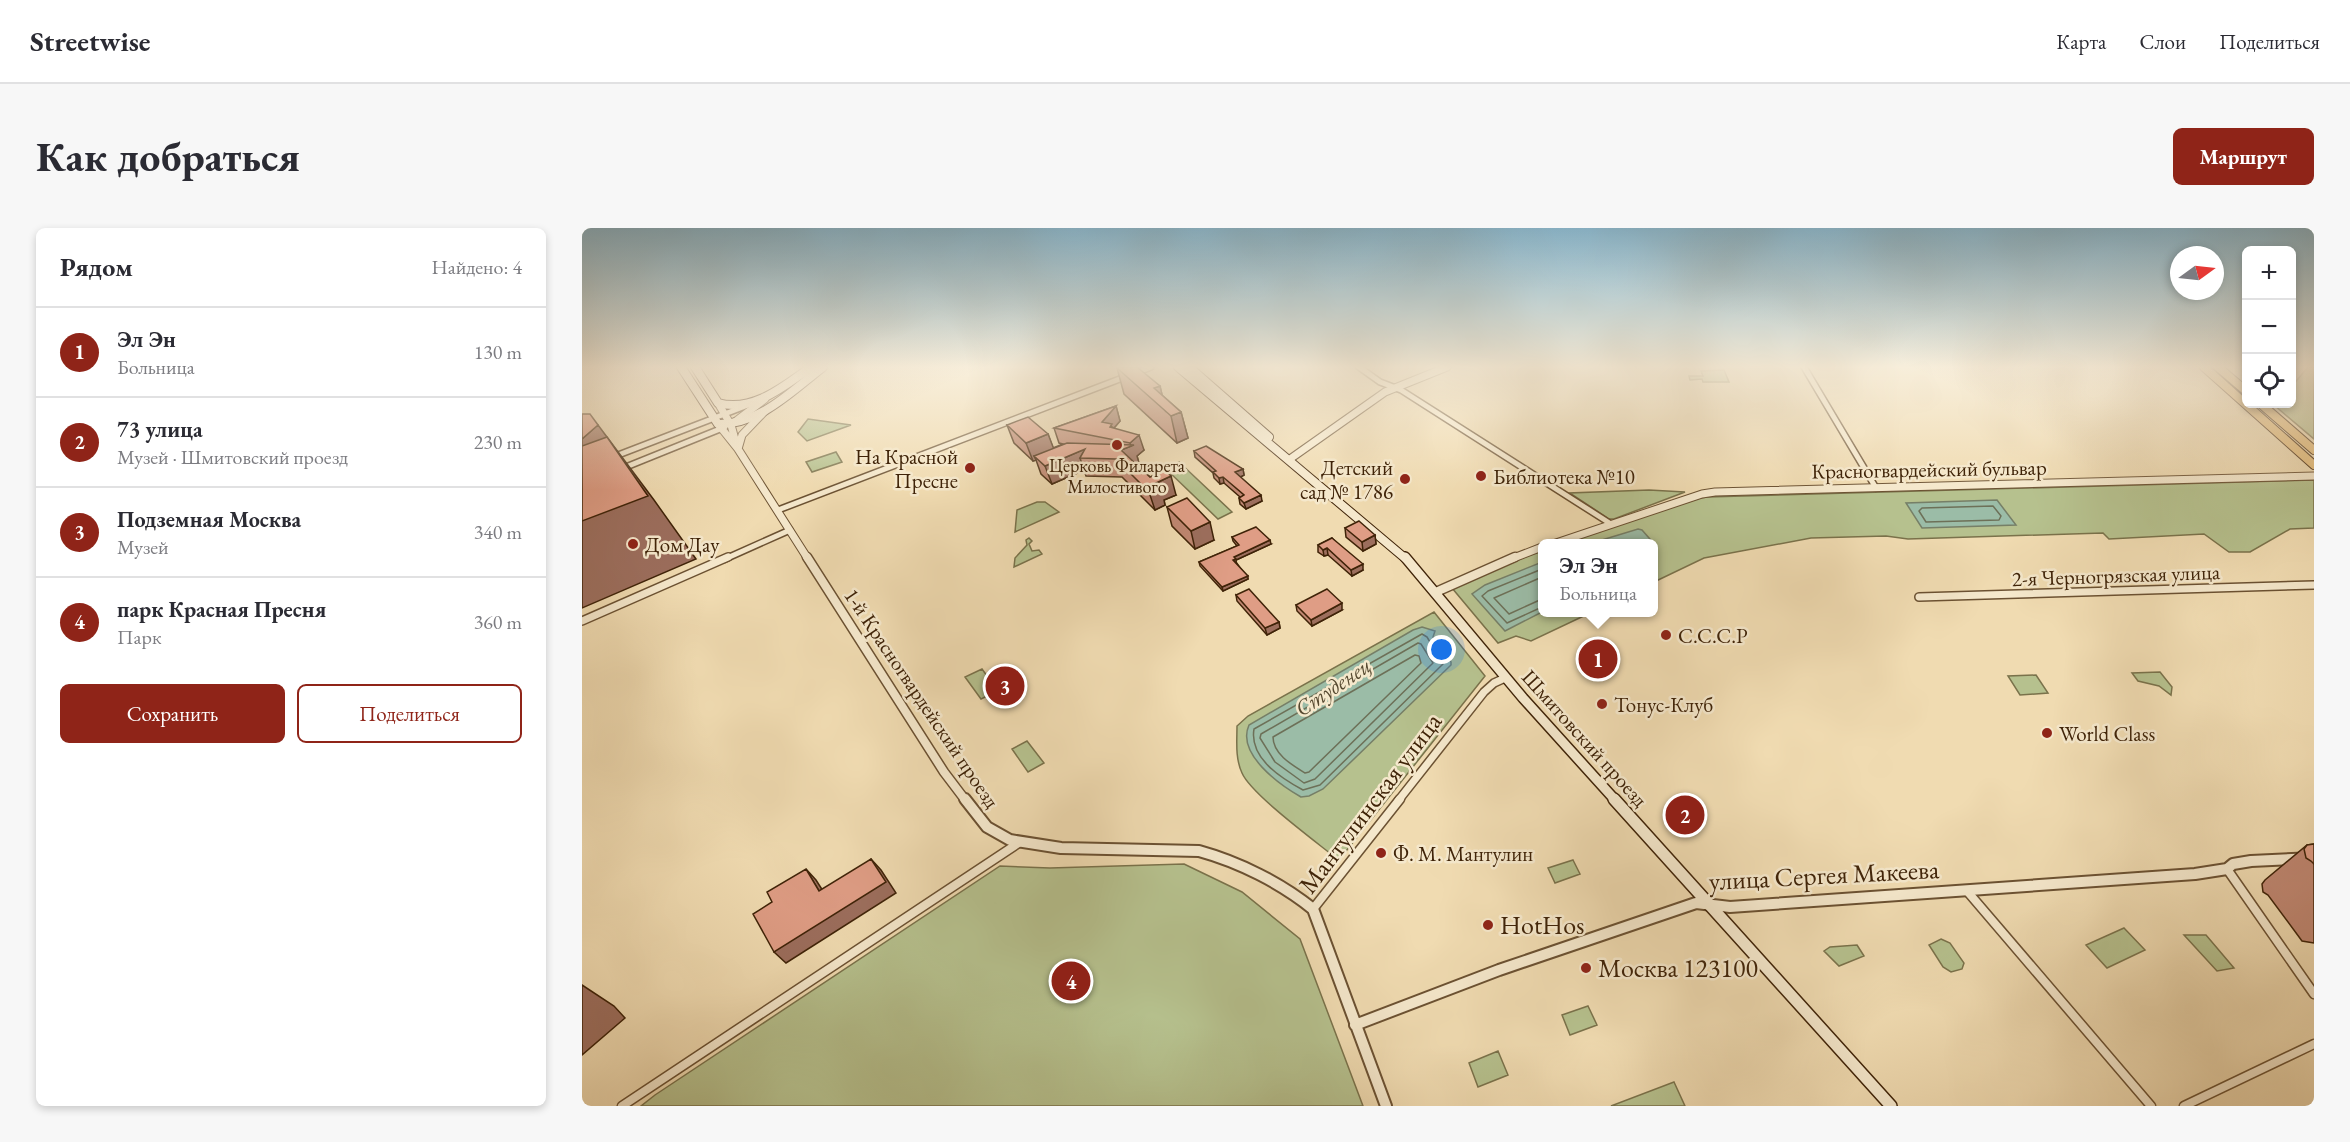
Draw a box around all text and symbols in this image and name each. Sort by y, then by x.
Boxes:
text: Streetwise [30,23,150,59]
text: Карта [2056,28,2106,55]
text: Слои [2139,28,2186,55]
text: Поделиться [2219,28,2320,55]
button: Маршрут [2173,128,2314,185]
text: Как добраться [36,129,300,184]
north arrow [2170,246,2224,300]
map controls [2242,246,2296,408]
button: + [2242,246,2296,300]
text: Рядом [60,250,133,284]
text: Найдено: 4 [431,254,522,280]
button: − [2242,300,2296,354]
text: Эл Эн [117,325,176,354]
text: 1 [74,339,85,365]
text: 130 m [474,339,522,365]
text: Больница [117,354,195,380]
button: locate [2242,354,2296,408]
text: 73 улица [117,415,203,444]
text: 2 [74,429,85,455]
text: 230 m [474,429,522,455]
marker: Церковь Филарета Милостивого [1110,438,1124,452]
place label: На Красной Пресне [855,443,958,494]
text: Музей · Шмитовский проезд [117,444,348,470]
street label: Красногвардейский бульвар [1811,453,2047,485]
place label: Церковь Филарета Милостивого [1049,454,1186,498]
place label: Детский сад № 1786 [1300,454,1393,505]
marker: На Красной Пресне [963,461,977,475]
place label: Библиотека №10 [1493,463,1635,490]
marker: Библиотека №10 [1474,469,1488,483]
marker: Детский сад № 1786 [1398,472,1412,486]
text: Подземная Москва [117,505,301,534]
text: 3 [74,519,85,545]
text: 340 m [474,519,522,545]
place label: Дом Дау [645,531,720,558]
text: Музей [117,534,169,560]
marker: Дом Дау [626,537,640,551]
popup [1538,539,1658,617]
text: Эл Эн [1559,551,1618,580]
street label: 2-я Черногрязская улица [2011,558,2221,592]
text: Больница [1559,580,1637,606]
street label: 1-й Красногвардейский проезд [838,583,1006,813]
text: парк Красная Пресня [117,595,326,624]
text: 4 [74,609,85,635]
text: 360 m [474,609,522,635]
place label: С.С.С.Р [1678,622,1748,649]
text: Парк [117,624,161,650]
marker: С.С.С.Р [1659,628,1673,642]
your location [1427,635,1456,664]
pin: 1 [1578,636,1618,682]
water label: Студенец [1289,651,1377,723]
pin: 3 [986,664,1024,708]
street label: Шмитовский проезд [1516,664,1654,813]
button: Сохранить [60,684,285,743]
button: Поделиться [297,684,522,743]
place label: Тонус-Клуб [1614,691,1713,718]
marker: Тонус-Клуб [1595,697,1609,711]
street label: Мантулинская улица [1291,705,1450,900]
place label: World Class [2059,720,2156,747]
marker: World Class [2040,726,2054,740]
pin: 2 [1666,792,1704,838]
place label: Ф. М. Мантулин [1393,840,1533,867]
marker: Ф. М. Мантулин [1374,846,1388,860]
street label: улица Сергея Макеева [1708,852,1941,898]
place label: HotHos [1500,908,1584,942]
marker: HotHos [1481,918,1495,932]
place label: Москва 123100 [1598,951,1758,985]
pin: 4 [1052,958,1090,1004]
marker: Москва 123100 [1579,961,1593,975]

